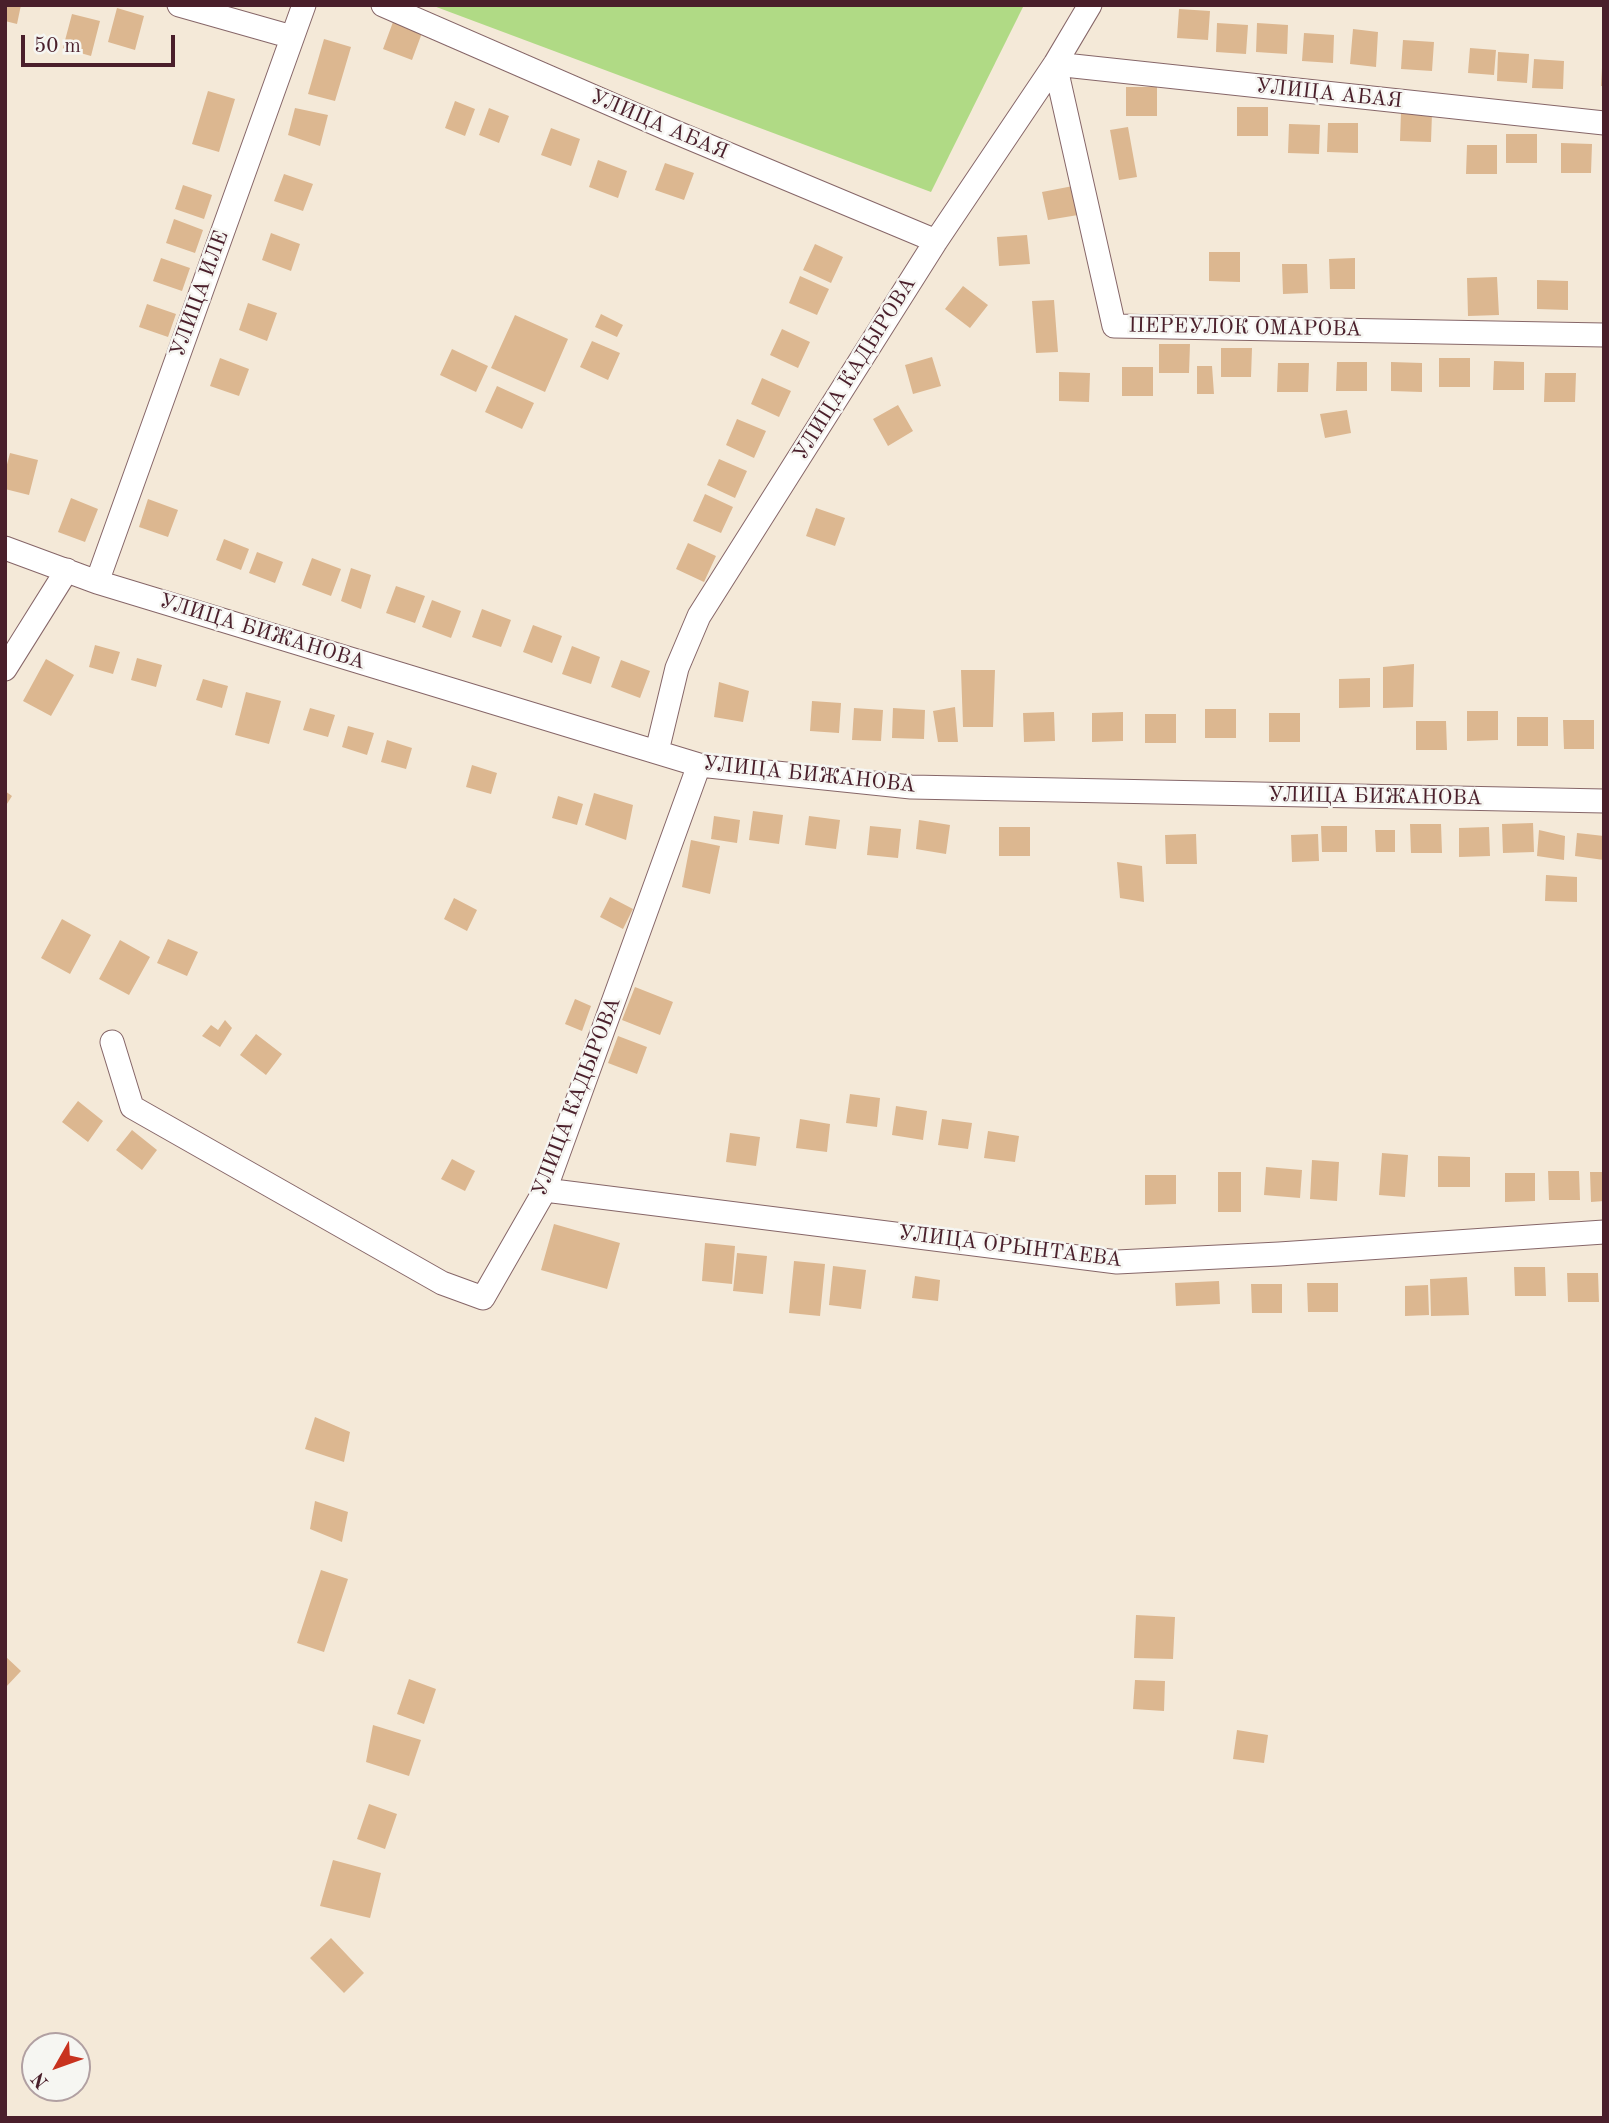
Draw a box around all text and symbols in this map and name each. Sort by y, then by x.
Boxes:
scale bar [24,21,178,65]
text: 50 m [34,36,81,57]
street label: УЛИЦА АБАЯ [1254,74,1404,114]
street label: УЛИЦА АБАЯ [586,85,732,165]
street label: УЛИЦА ИЛЕ [165,227,235,361]
street label: УЛИЦА КАДЫРОВА [788,273,922,465]
street label: ПЕРЕУЛОК ОМАРОВА [1128,313,1362,343]
street label: УЛИЦА БИЖАНОВА [156,589,368,675]
street label: УЛИЦА БИЖАНОВА [701,751,917,799]
street label: УЛИЦА БИЖАНОВА [1268,783,1482,811]
street label: УЛИЦА КАДЫРОВА [527,994,627,1200]
street label: УЛИЦА ОРЫНТАЕВА [897,1221,1123,1273]
north arrow [21,2032,91,2102]
text: N [29,2068,53,2091]

